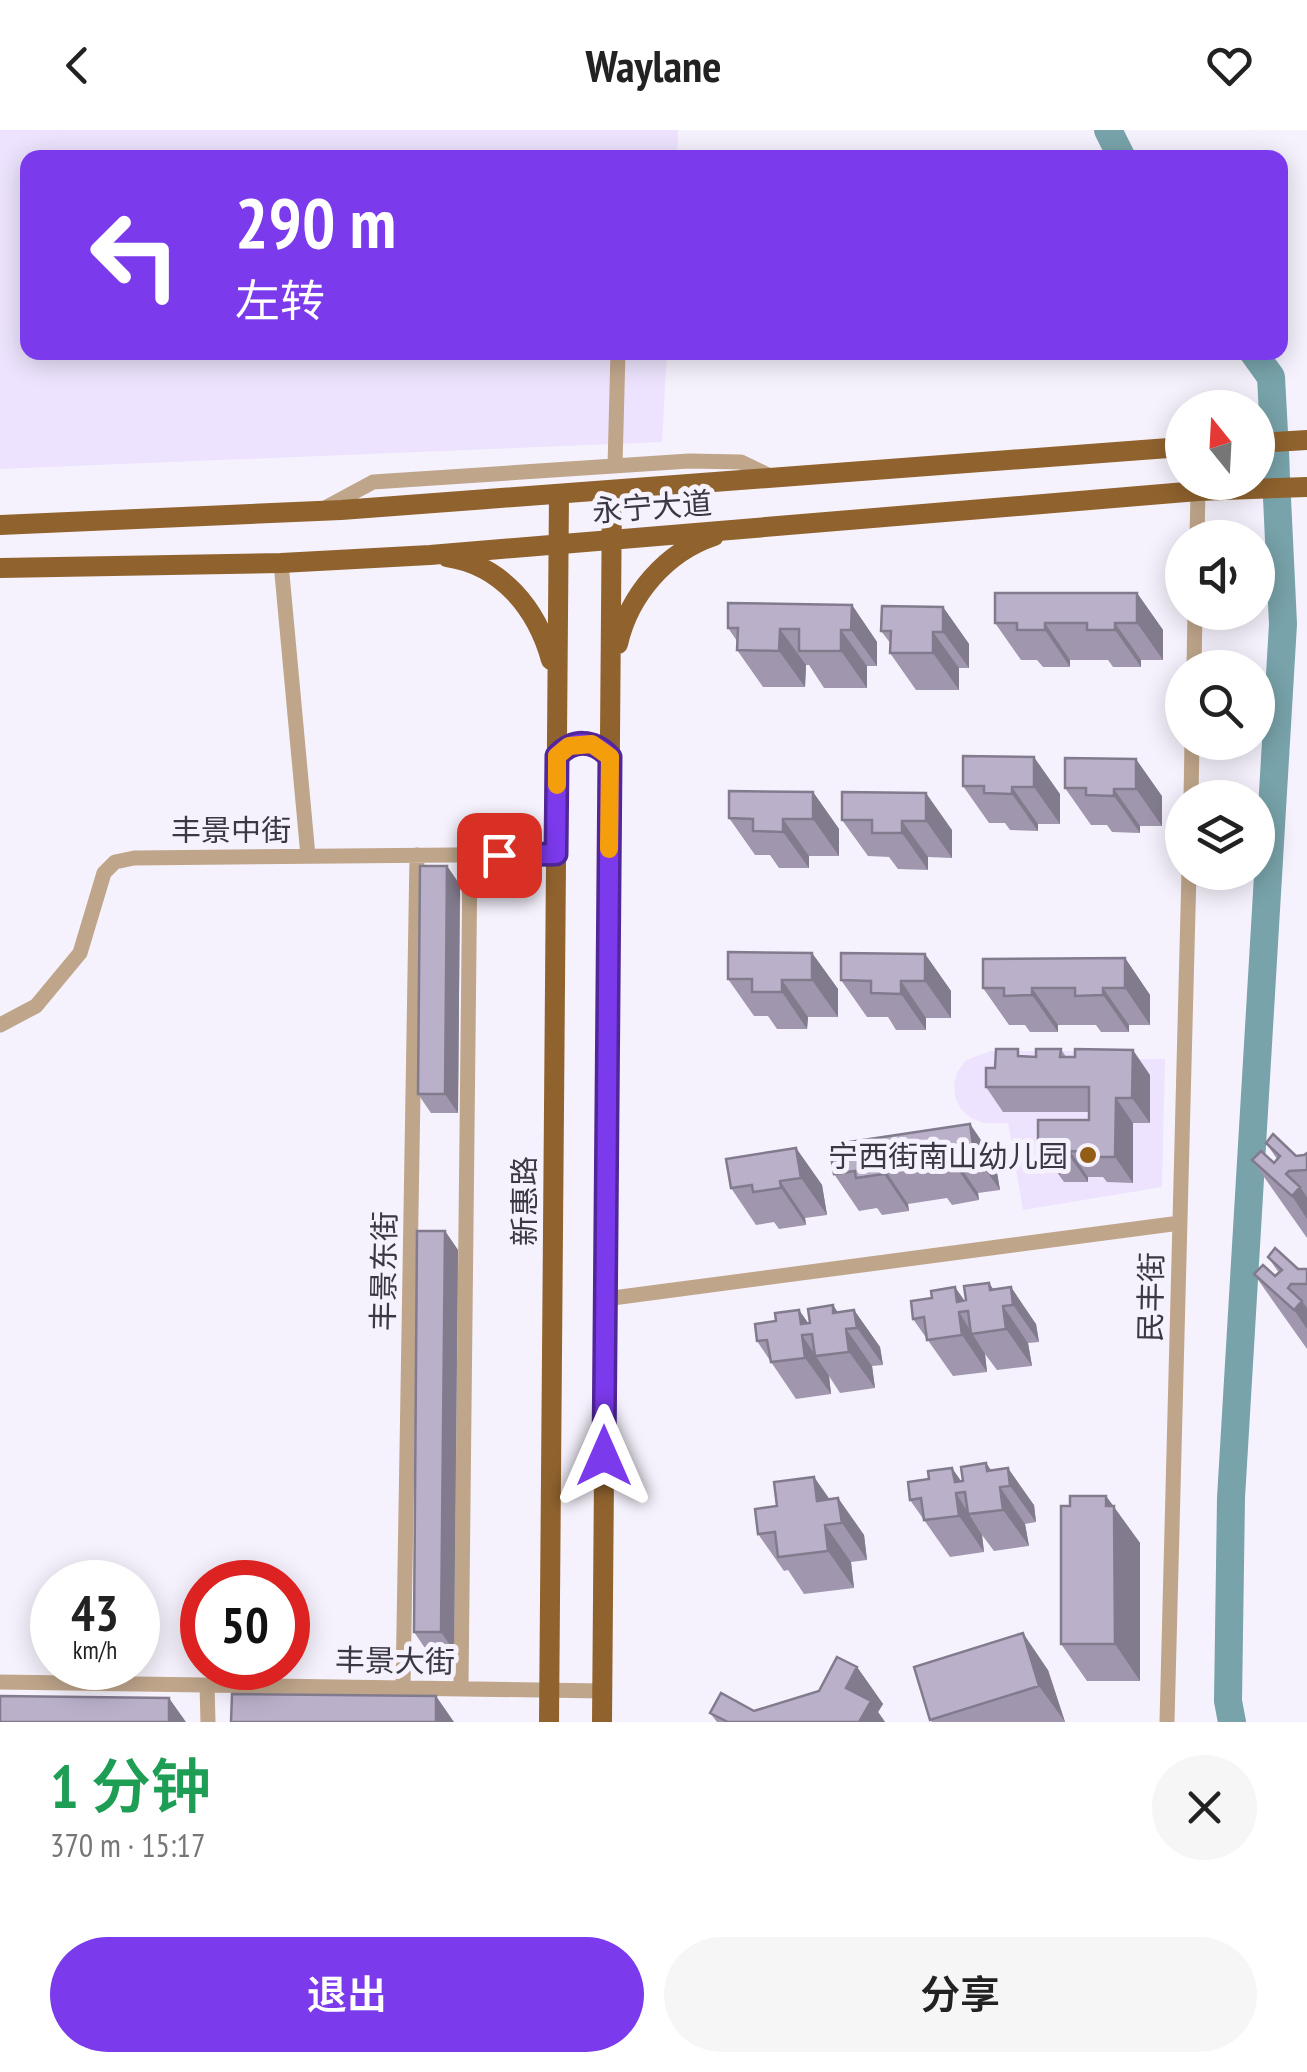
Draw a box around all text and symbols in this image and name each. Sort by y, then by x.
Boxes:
text: Waylane [586,36,722,94]
icon: back [50,38,105,93]
icon: heart [1202,38,1257,93]
text: 290 m [235,177,396,267]
icon: left [70,190,200,320]
text: 左转 [235,271,325,329]
north arrow [1165,390,1275,500]
map controls [1165,390,1275,890]
street label: 永宁大道 [591,482,713,530]
button: sound [1165,520,1275,630]
button: search [1165,650,1275,760]
button: layers [1165,780,1275,890]
street label: 丰景中街 [171,810,291,849]
pin [457,813,542,898]
icon: arrive [472,828,527,883]
place label: 宁西街南山幼儿园 [828,1136,1068,1175]
marker: 宁西街南山幼儿园 [1077,1144,1099,1166]
street label: 新惠路 [504,1156,543,1246]
street label: 丰景东街 [362,1211,404,1331]
street label: 民丰街 [1130,1252,1170,1342]
position arrow [552,1404,656,1508]
speed limit sign: 50 [180,1560,310,1690]
text: 43 [71,1580,119,1645]
text: km/h [73,1634,117,1666]
street label: 丰景大街 [335,1639,455,1681]
text: 1 分钟 [50,1747,211,1825]
button: close [1152,1755,1257,1860]
text: 370 m · 15:17 [50,1824,205,1866]
button: 退出 [50,1937,644,2052]
button: 分享 [664,1937,1257,2052]

